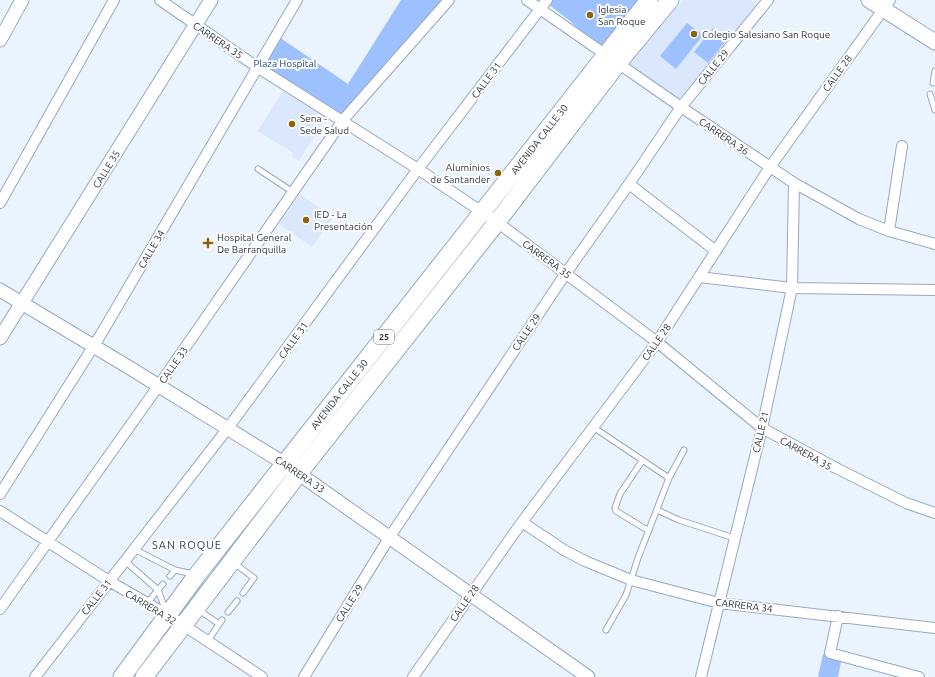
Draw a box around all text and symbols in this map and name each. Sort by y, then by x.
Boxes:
place label: Iglesia San Roque [598,4,646,27]
marker: Iglesia San Roque [585,10,595,20]
street label: CARRERA 35 [191,20,245,61]
marker: Colegio Salesiano San Roque [689,29,699,39]
place label: Colegio Salesiano San Roque [702,29,830,40]
street label: CALLE 29 [696,47,731,87]
street label: CALLE 28 [821,53,854,94]
park label: Plaza Hospital [254,58,317,69]
street label: CALLE 31 [469,60,504,100]
street label: AVENIDA CALLE 30 [509,102,570,176]
place label: Sena - Sede Salud [300,113,349,136]
street label: CARRERA 36 [697,116,751,157]
marker: Sena - Sede Salud [287,119,297,129]
street label: CALLE 35 [91,148,122,190]
place label: Aluminios de Santander [430,162,490,185]
marker: Aluminios de Santander [493,168,503,178]
place label: IED - La Presentación [314,209,373,232]
marker: IED - La Presentación [301,215,311,225]
street label: CALLE 34 [136,228,167,270]
place label: Hospital General De Barranquilla [217,232,292,255]
marker: Hospital General De Barranquilla [202,237,214,249]
street label: CARRERA 35 [520,238,573,281]
street label: CALLE 29 [510,312,543,353]
street label: CALLE 31 [277,320,310,361]
street label: CALLE 28 [640,322,673,363]
road number: 25 [374,330,394,344]
street label: CALLE 33 [157,345,190,386]
street label: AVENIDA CALLE 30 [309,357,370,431]
street label: CALLE 21 [750,410,771,454]
street label: CARRERA 35 [778,435,834,472]
street label: CARRERA 33 [273,454,327,495]
district label: SAN ROQUE [152,539,222,551]
street label: CALLE 31 [79,577,114,617]
street label: CALLE 29 [334,582,365,624]
street label: CALLE 28 [448,583,481,624]
street label: CARRERA 32 [123,588,178,627]
street label: CARRERA 34 [715,597,774,615]

